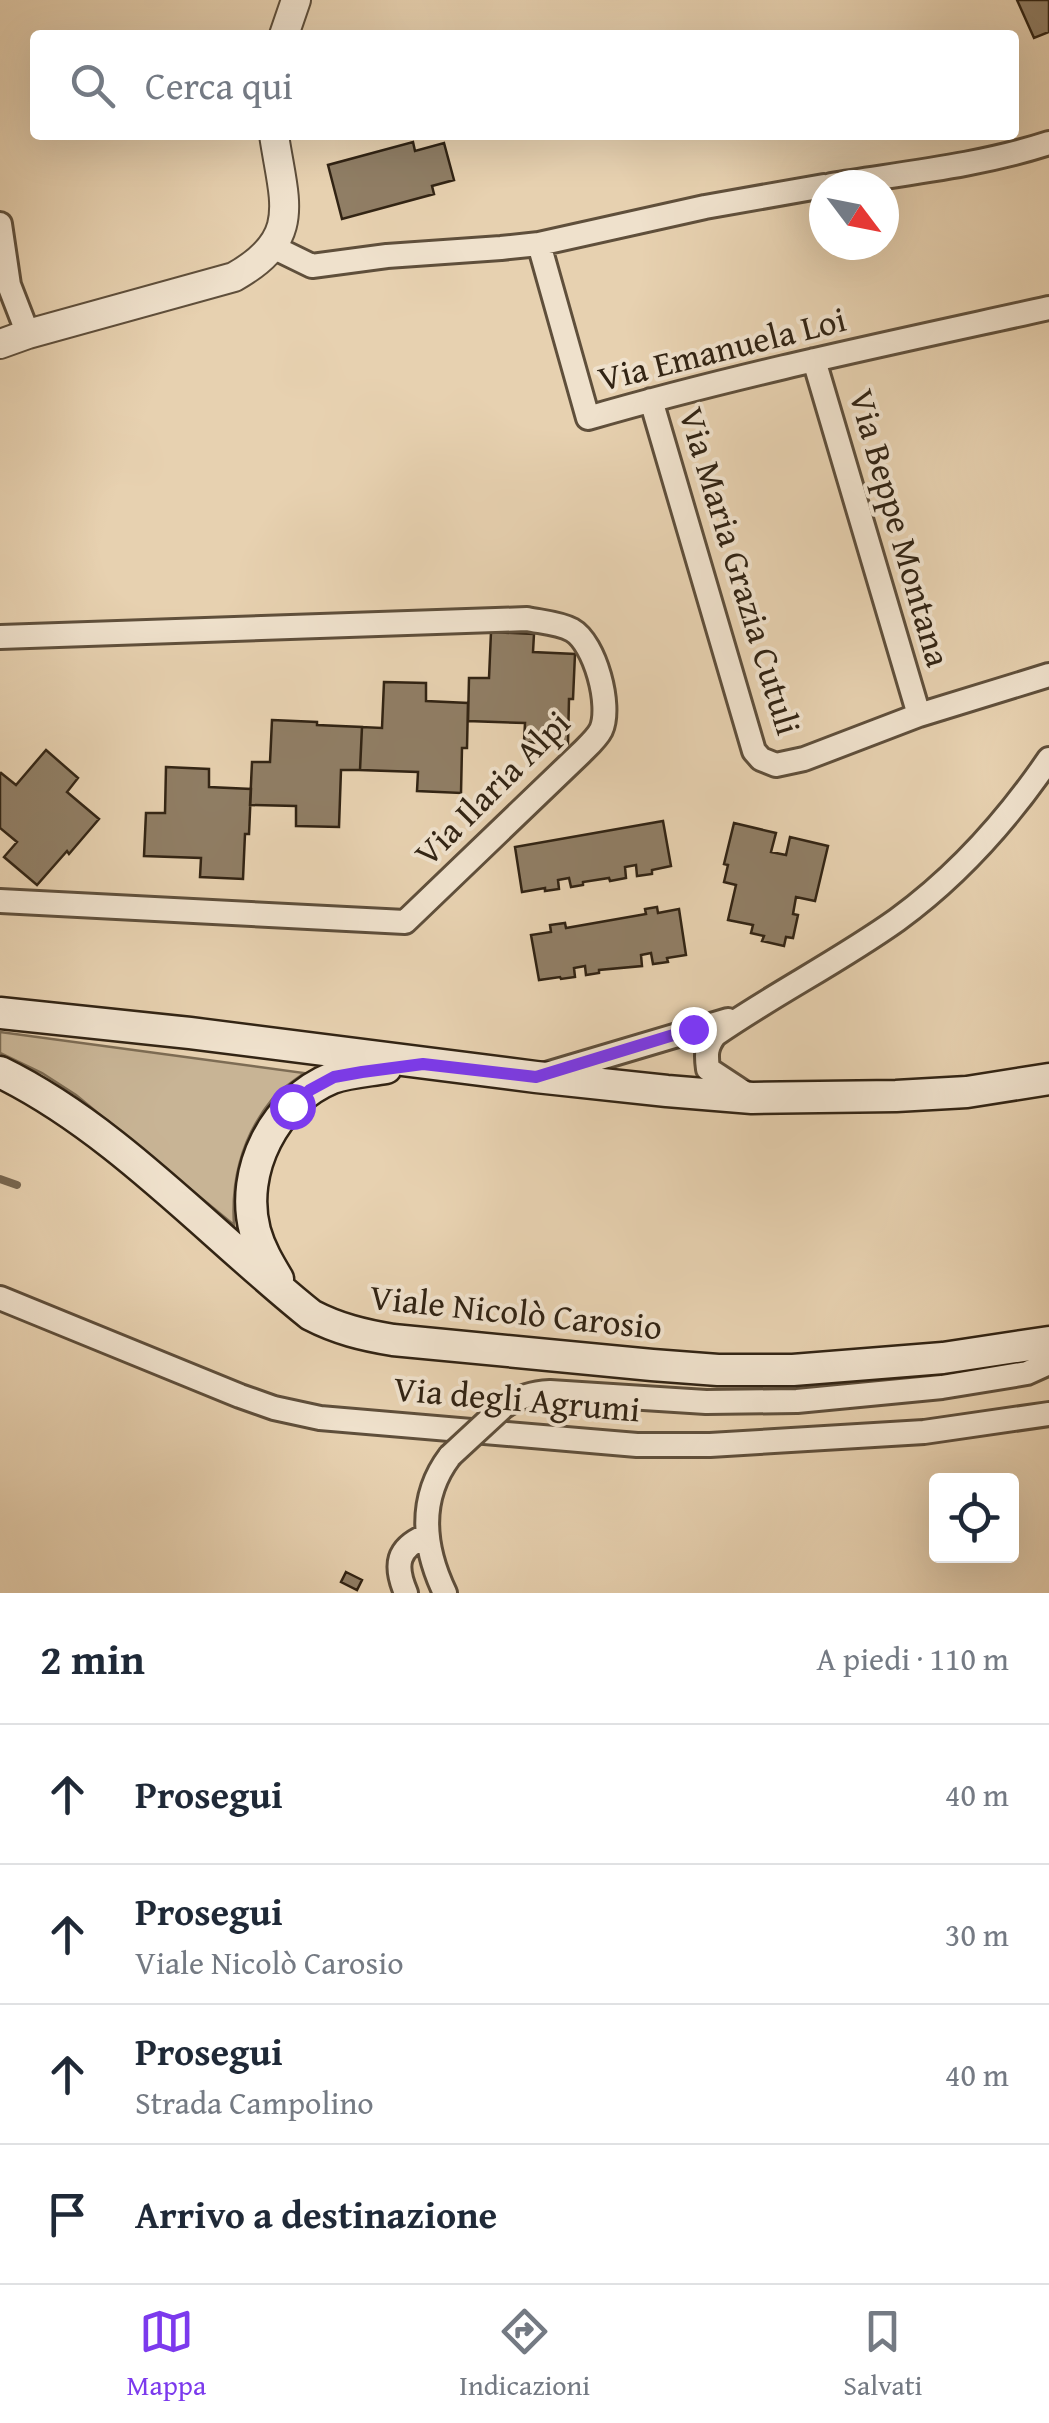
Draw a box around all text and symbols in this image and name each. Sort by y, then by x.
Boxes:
search box [30,30,1019,140]
text: Cerca qui [145,57,293,113]
icon: search [65,58,120,113]
north arrow [809,170,899,260]
street label: Via Emanuela Loi [593,293,851,404]
street label: Via Beppe Montana [836,383,965,673]
street label: Via Maria Grazia Cutuli [666,401,815,741]
street label: Via Ilaria Alpi [402,698,581,877]
route end [671,1007,717,1053]
route start [270,1084,316,1130]
street label: Viale Nicolò Carosio [367,1271,665,1352]
street label: Via degli Agrumi [392,1362,642,1435]
map controls [929,1473,1019,1563]
button: locate [929,1473,1019,1563]
text: 2 min [40,1628,145,1689]
text: A piedi · 110 m [816,1635,1009,1682]
text: Prosegui [135,1766,283,1822]
icon: ahead [40,1767,95,1822]
text: 40 m [945,1771,1009,1818]
text: Prosegui [135,1883,283,1939]
icon: ahead [40,1907,95,1962]
text: 30 m [945,1911,1009,1958]
text: Viale Nicolò Carosio [135,1939,403,1986]
text: Prosegui [135,2023,283,2079]
icon: ahead [40,2047,95,2102]
text: 40 m [945,2051,1009,2098]
text: Strada Campolino [135,2079,374,2126]
text: Arrivo a destinazione [135,2186,497,2242]
icon: arrive [40,2187,95,2242]
tab: Mappa [127,2304,206,2405]
tab: Indicazioni [459,2304,590,2405]
tab: Salvati [843,2304,922,2405]

